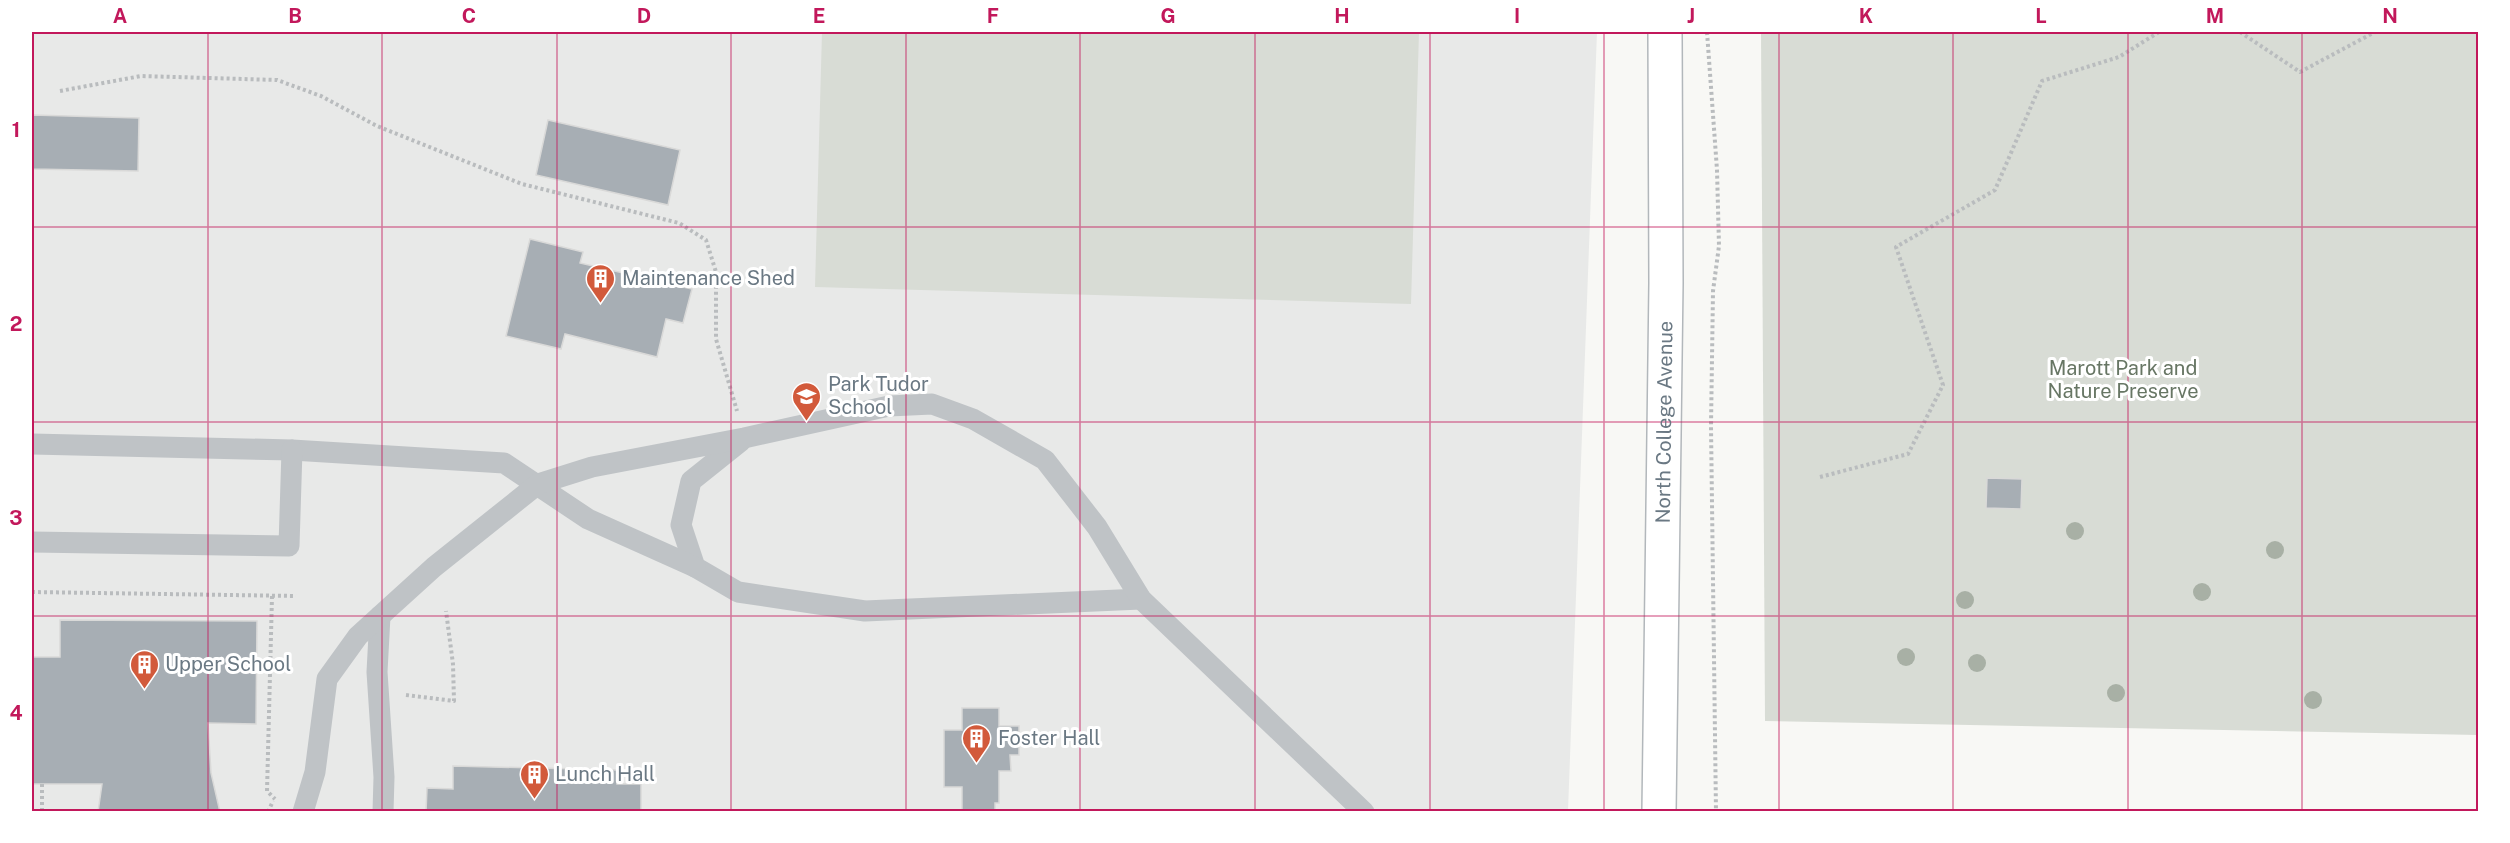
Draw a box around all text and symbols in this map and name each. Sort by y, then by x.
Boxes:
text: A [113,4,127,28]
text: B [288,4,302,28]
text: C [462,4,476,28]
text: D [637,4,651,28]
text: E [813,4,825,28]
text: F [987,4,999,28]
text: G [1160,4,1176,28]
text: H [1334,4,1350,28]
text: I [1514,4,1520,28]
text: J [1687,4,1695,28]
text: K [1859,4,1873,28]
text: L [2035,4,2047,28]
text: M [2206,4,2224,28]
text: N [2382,4,2398,28]
text: 1 [12,118,20,142]
building icon: Maintenance Shed [585,262,617,304]
place label: Maintenance Shed [622,266,795,290]
text: 2 [10,312,22,336]
street label: North College Avenue [1651,321,1677,523]
park label: Marott Park and Nature Preserve [2047,356,2199,403]
place label: Park Tudor School [828,372,929,419]
school or university icon: Park Tudor School [791,380,823,422]
text: 3 [9,506,23,530]
building icon: Upper School [128,648,160,690]
place label: Upper School [165,652,291,676]
text: 4 [9,701,23,725]
building icon: Foster Hall [961,722,993,764]
place label: Foster Hall [998,726,1100,750]
building icon: Lunch Hall [518,758,550,800]
place label: Lunch Hall [555,762,655,786]

